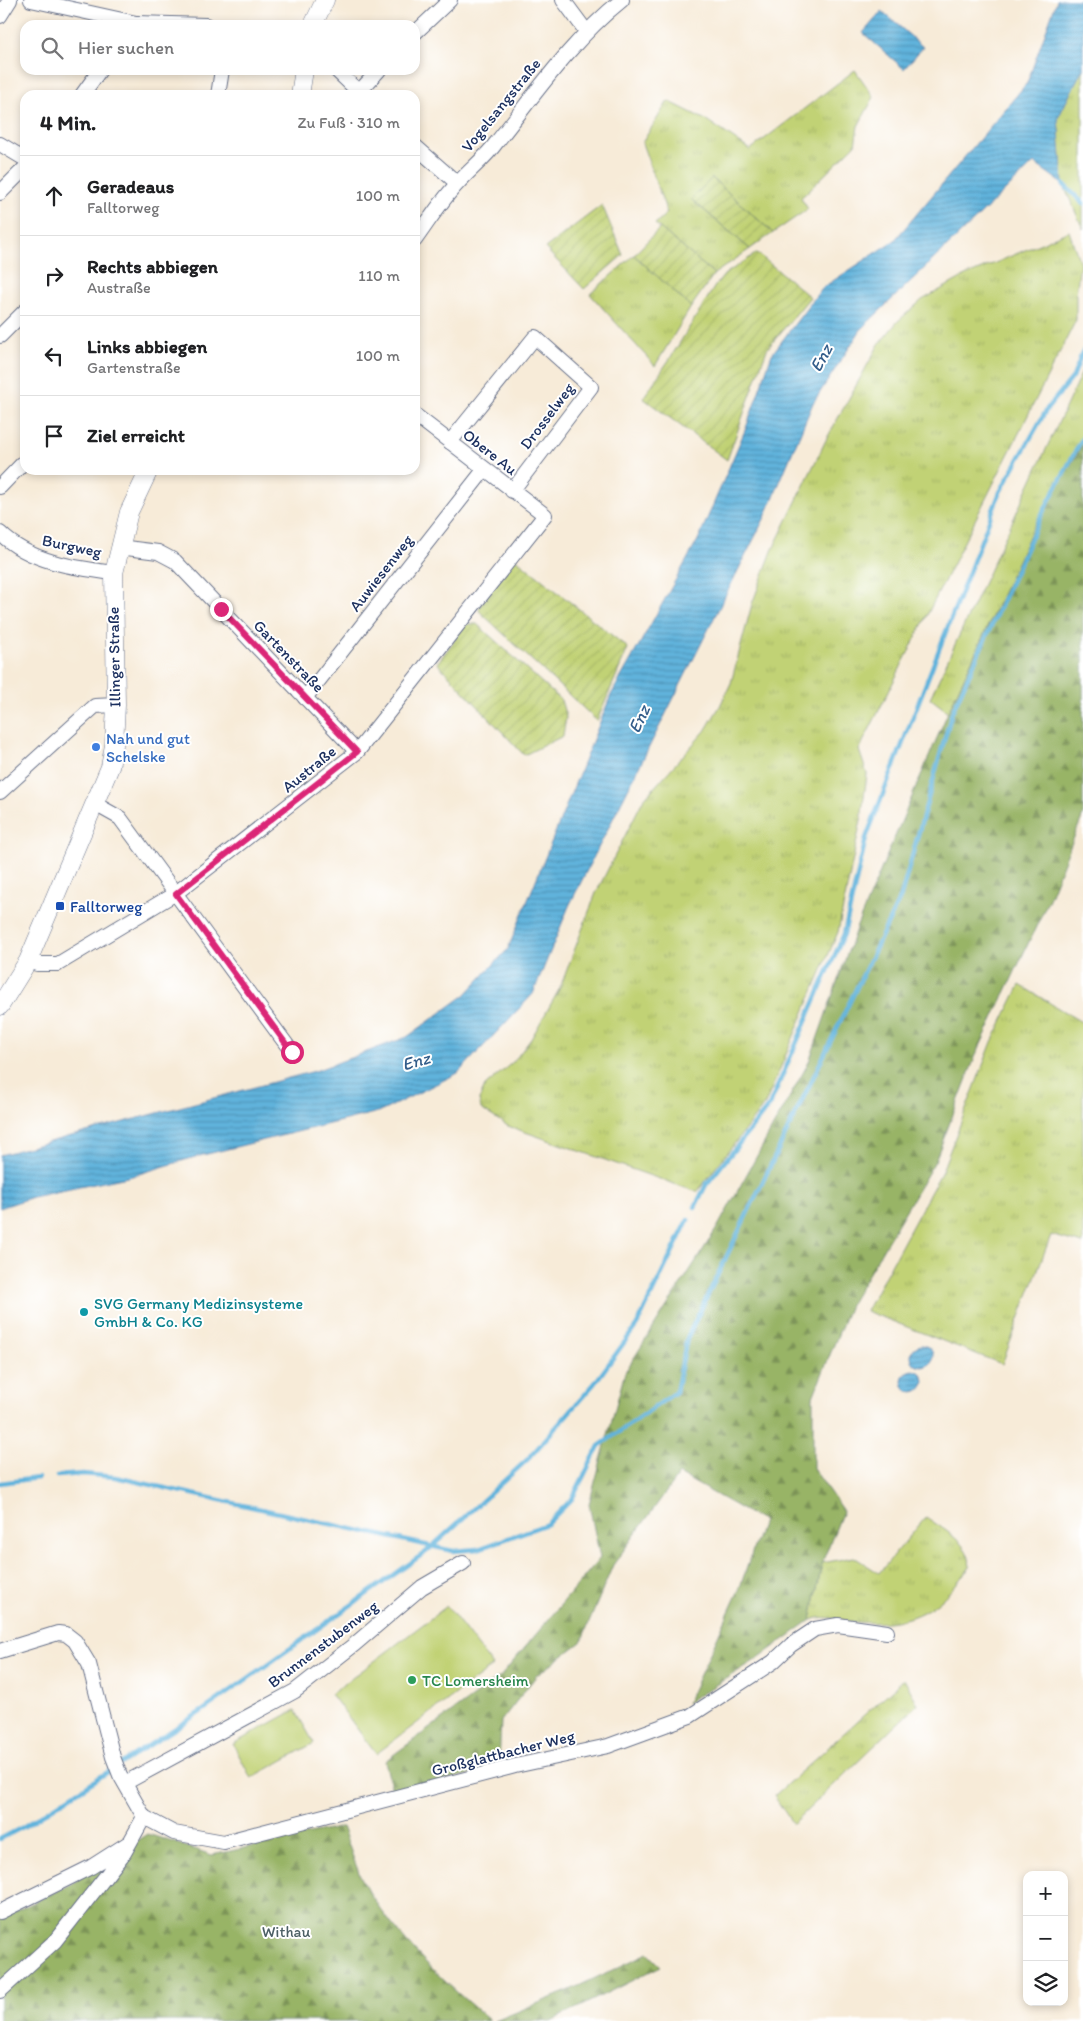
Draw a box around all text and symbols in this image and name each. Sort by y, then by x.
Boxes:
search box [20,20,420,75]
icon: search [38,34,66,62]
text: Hier suchen [78,36,174,59]
street label: Vogelsangstraße [457,54,545,156]
text: 4 Min. [40,110,96,135]
text: Zu Fuß · 310 m [298,113,400,132]
text: Geradeaus [87,175,174,198]
icon: ahead [40,182,68,210]
text: 100 m [356,186,400,205]
text: Falltorweg [87,198,159,217]
text: Rechts abbiegen [87,255,218,278]
icon: right [40,262,68,290]
text: 110 m [358,266,400,285]
text: Austraße [87,278,151,297]
text: Links abbiegen [87,335,207,358]
water label: Enz [805,339,838,376]
icon: left [40,342,68,370]
text: 100 m [356,346,400,365]
text: Gartenstraße [87,358,181,377]
street label: Drosselweg [516,378,579,453]
icon: arrive [40,422,68,450]
text: Ziel erreicht [87,424,185,447]
street label: Obere Au [459,425,521,479]
street label: Burgweg [40,530,104,562]
street label: Auwiesenweg [345,530,417,615]
route end [210,598,233,621]
street label: Illinger Straße [104,606,124,708]
street label: Gartenstraße [250,616,328,696]
water label: Enz [623,700,656,736]
place label: Nah und gut Schelske [106,729,190,766]
marker: Nah und gut Schelske [90,741,102,753]
street label: Austraße [278,741,340,796]
place label: Falltorweg [70,897,143,916]
marker: Falltorweg [54,900,66,912]
route start [281,1041,304,1064]
water label: Enz [399,1046,434,1075]
place label: SVG Germany Medizinsysteme GmbH & Co. KG [94,1294,303,1331]
marker: SVG Germany Medizinsysteme GmbH & Co. KG [78,1306,90,1318]
street label: Brunnenstubenweg [264,1596,382,1692]
place label: TC Lomersheim [422,1671,529,1690]
marker: TC Lomersheim [406,1674,418,1686]
street label: Großglattbacher Weg [430,1726,577,1780]
map controls [1023,1871,1068,2006]
button: + [1023,1871,1068,1916]
button: − [1023,1916,1068,1961]
park label: Withau [262,1922,310,1941]
button: layers [1023,1961,1068,2006]

